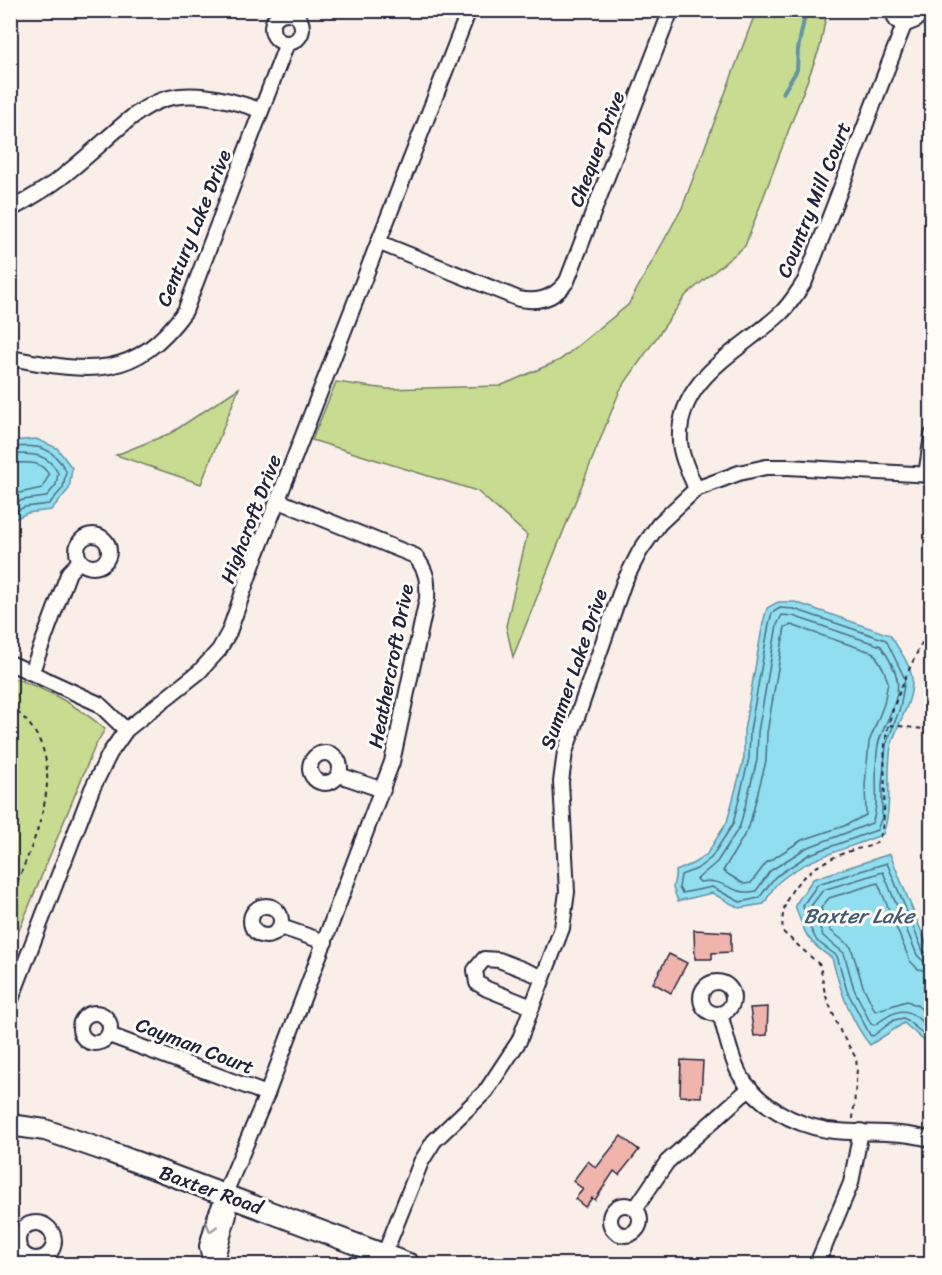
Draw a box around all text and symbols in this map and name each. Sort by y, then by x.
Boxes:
street label: Chequer Drive [559,86,635,212]
street label: Country Mill Court [767,117,861,283]
street label: Century Lake Drive [147,144,242,312]
street label: Highcroft Drive [210,449,292,589]
street label: Heathercroft Drive [358,581,424,751]
street label: Summer Lake Drive [530,584,618,754]
water label: Baxter Lake [804,897,917,935]
street label: Cayman Court [131,1007,260,1085]
street label: Baxter Road [154,1155,269,1225]
one-way arrow [206,1223,219,1233]

